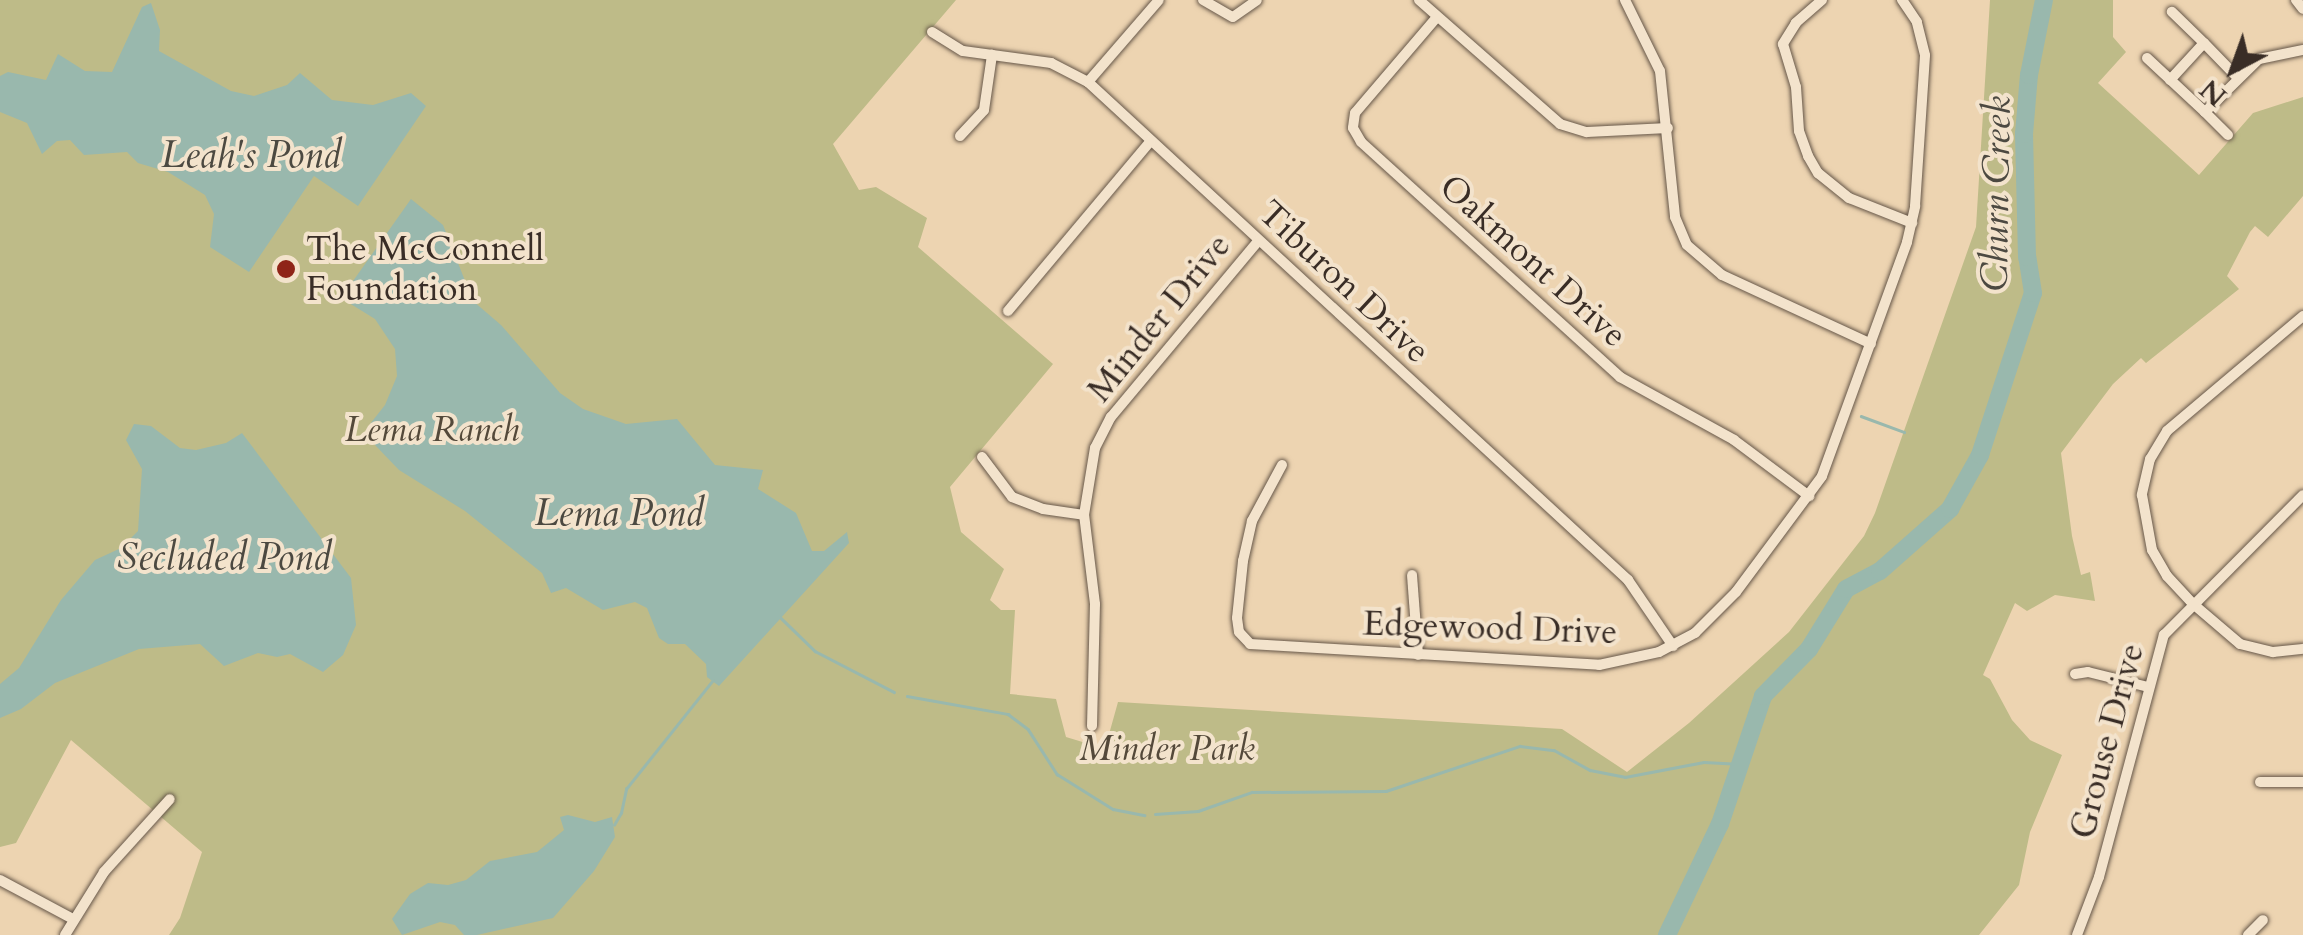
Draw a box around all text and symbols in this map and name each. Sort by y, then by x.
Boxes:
north arrow [2183,20,2283,120]
text: N [2192,70,2235,115]
water label: Churn Creek [1972,96,2022,292]
water label: Leah's Pond [161,133,341,179]
street label: Oakmont Drive [1431,166,1635,356]
street label: Tiburon Drive [1250,192,1438,372]
street label: Minder Drive [1078,226,1240,410]
place label: The McConnell Foundation [306,228,544,310]
marker: The McConnell Foundation [275,258,297,280]
park label: Lema Ranch [345,409,519,451]
water label: Lema Pond [534,491,704,537]
water label: Secluded Pond [117,535,331,581]
street label: Edgewood Drive [1362,603,1618,653]
street label: Grouse Drive [2061,639,2153,843]
park label: Minder Park [1079,728,1255,770]

